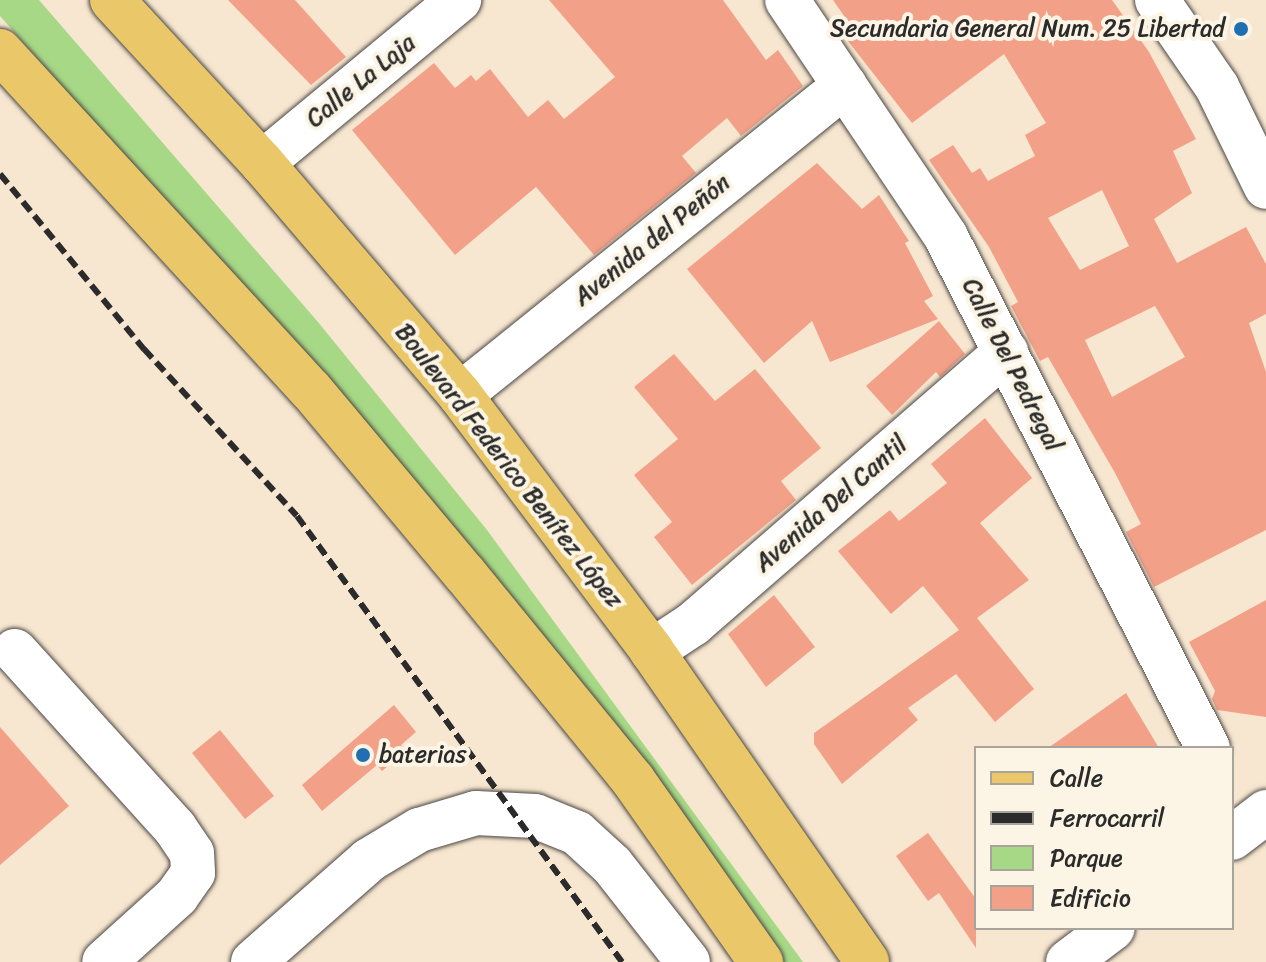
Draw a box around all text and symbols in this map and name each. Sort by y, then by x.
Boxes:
place label: Secundaria General Num. 25 Libertad [829,15,1225,43]
marker: Secundaria General Num. 25 Libertad [1232,20,1250,38]
street label: Calle La Laja [301,28,421,134]
street label: Avenida del Peñón [568,168,736,312]
street label: Calle Del Pedregal [956,273,1068,457]
street label: Boulevard Federico Benítez López [388,317,630,615]
street label: Avenida Del Cantil [749,430,913,578]
place label: baterias [379,741,467,769]
marker: baterias [354,746,372,764]
legend [974,746,1234,930]
text: Calle [1050,757,1103,799]
text: Ferrocarril [1050,797,1164,839]
text: Parque [1050,837,1123,879]
text: Edificio [1050,877,1131,919]

